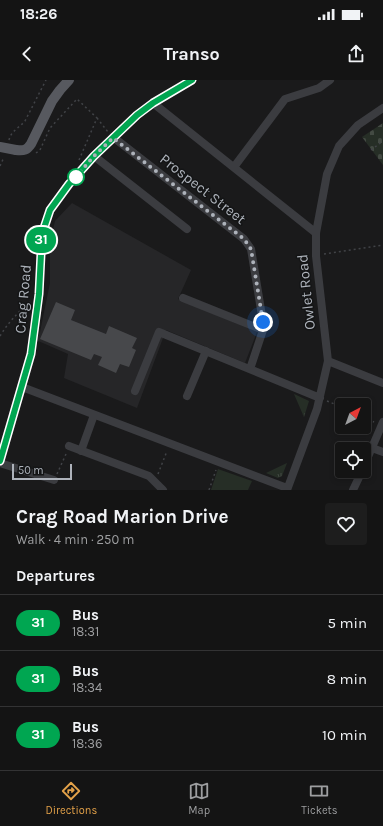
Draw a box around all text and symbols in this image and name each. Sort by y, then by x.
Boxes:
text: 18:26 [20,5,57,23]
icon: back [16,43,38,65]
text: Transo [163,43,220,65]
icon: share [345,43,367,65]
street label: Prospect Street [156,150,250,228]
unlabelled marker [67,168,85,186]
line badge: 31 [23,227,59,253]
text: 31 [34,231,48,248]
street label: Owlet Road [293,253,319,331]
street label: Crag Road [11,264,35,334]
your location [253,312,273,332]
north arrow [335,398,371,434]
map controls [335,398,371,478]
button: locate [335,442,371,478]
scale bar [12,462,72,481]
text: 50 m [18,464,44,477]
button: heart [325,503,367,545]
text: Crag Road Marion Drive [16,506,229,528]
text: Walk · 4 min · 250 m [16,532,134,547]
text: Departures [16,567,95,585]
text: Bus [72,606,99,624]
text: 31 [31,614,45,631]
text: 5 min [327,614,367,632]
text: 18:31 [72,624,99,639]
text: Bus [72,662,99,680]
text: 31 [31,670,45,687]
text: 8 min [327,670,367,688]
text: 18:34 [72,680,102,695]
text: Bus [72,718,99,736]
text: 31 [31,726,45,743]
text: 10 min [322,726,367,744]
text: 18:36 [72,736,102,751]
tab: Directions [46,780,97,817]
tab: Map [188,780,210,817]
tab: Tickets [301,780,337,817]

